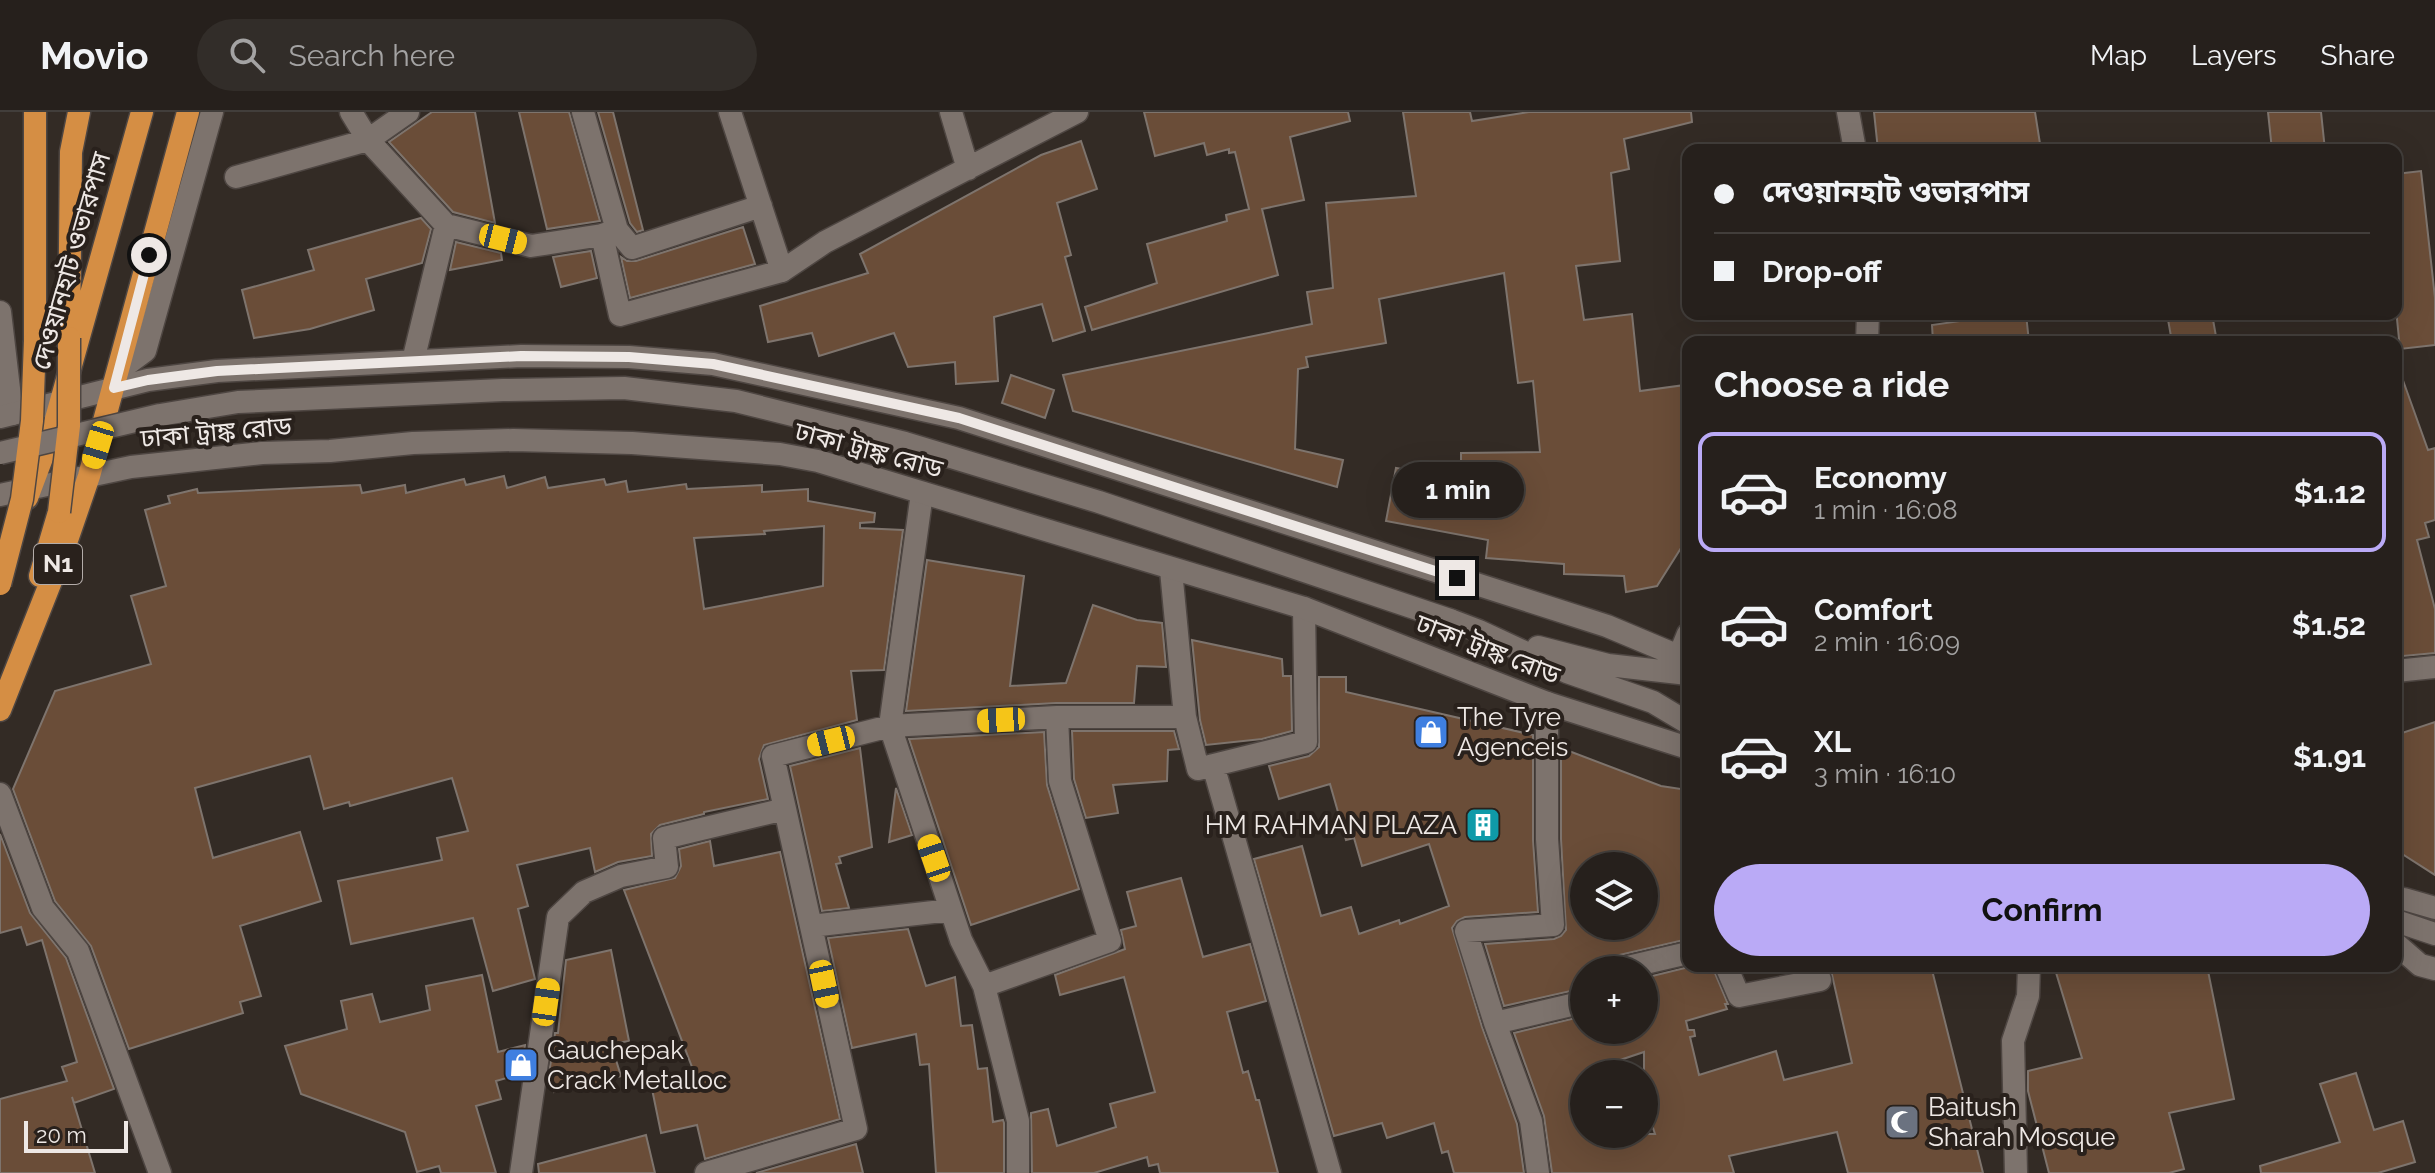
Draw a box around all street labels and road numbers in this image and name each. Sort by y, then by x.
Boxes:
street label: দেওয়ানহাট ওভারপাস [26,148,117,373]
street label: ঢাকা ট্রাঙ্ক রোড [138,410,293,454]
street label: ঢাকা ট্রাঙ্ক রোড [791,416,947,484]
road number: N1 [34,544,82,584]
street label: ঢাকা ট্রাঙ্ক রোড [1411,607,1565,690]

